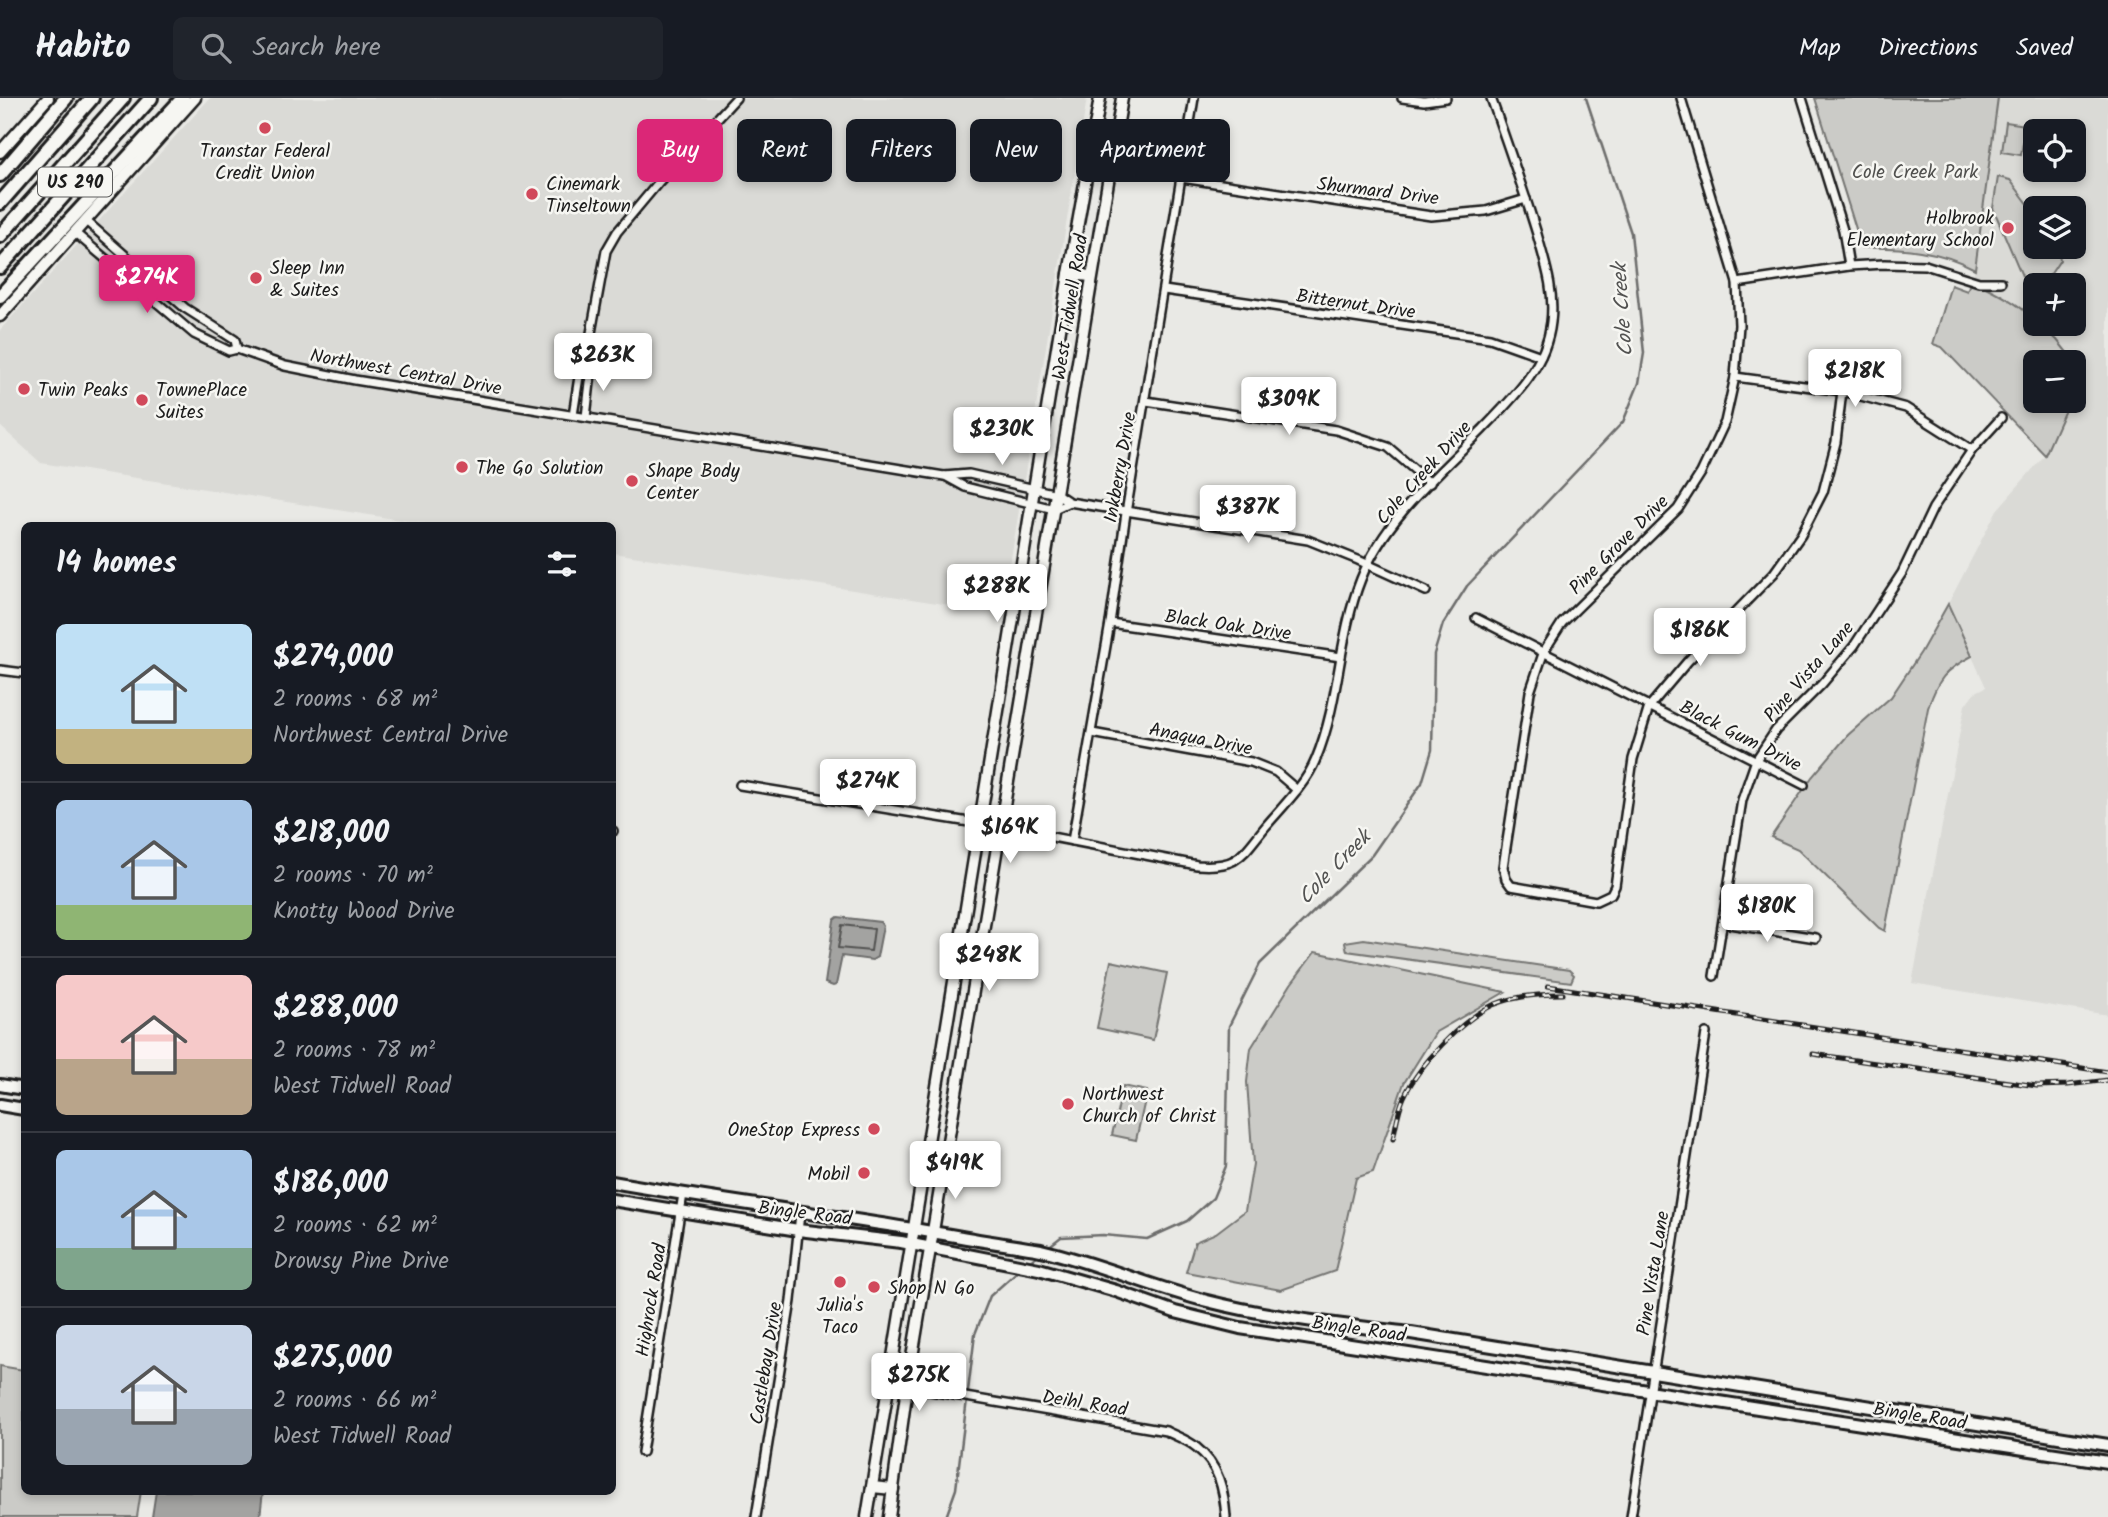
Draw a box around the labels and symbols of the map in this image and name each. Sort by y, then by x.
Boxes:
marker: Transtar Federal Credit Union [257,120,273,136]
place label: Transtar Federal Credit Union [200,137,330,189]
park label: Cole Creek Park [1852,158,1978,188]
road number: US 290 [38,168,112,196]
place label: Cinemark Tinseltown [546,170,631,222]
street label: Shurmard Drive [1315,170,1441,214]
marker: Cinemark Tinseltown [524,186,540,202]
place label: Holbrook Elementary School [1846,204,1994,256]
marker: Holbrook Elementary School [2000,220,2016,236]
street label: West Tidwell Road [1045,232,1097,382]
place label: Sleep Inn & Suites [270,254,345,306]
pin: $274K [98,256,196,315]
water label: Cole Creek [1604,259,1643,358]
marker: Sleep Inn & Suites [248,270,264,286]
street label: Bitternut Drive [1294,282,1418,328]
pin: $263K [554,334,652,393]
street label: Northwest Central Drive [307,341,504,405]
pin: $218K [1806,350,1904,409]
place label: Twin Peaks [38,376,128,406]
place label: TownePlace Suites [156,376,248,428]
pin: $309K [1240,378,1338,437]
marker: Twin Peaks [16,381,32,397]
marker: TownePlace Suites [134,392,150,408]
pin: $230K [953,408,1051,467]
street label: Inkberry Drive [1096,409,1146,525]
street label: Cole Creek Drive [1369,414,1480,532]
place label: The Go Solution [476,454,603,484]
place label: Shape Body Center [646,457,741,509]
marker: The Go Solution [454,459,470,475]
marker: Shape Body Center [624,473,640,489]
pin: $387K [1199,486,1297,545]
street label: Pine Grove Drive [1562,488,1677,603]
pin: $288K [948,564,1046,624]
street label: Black Oak Drive [1163,602,1293,650]
pin: $186K [1651,608,1749,668]
street label: Pine Vista Lane [1757,615,1862,730]
street label: Black Gum Drive [1674,693,1807,781]
street label: Anaqua Drive [1146,715,1255,765]
pin: $274K [819,760,917,819]
pin: $169K [961,806,1059,865]
water label: Cole Creek [1291,821,1382,913]
pin: $180K [1718,884,1816,944]
pin: $248K [940,934,1038,993]
place label: Northwest Church of Christ [1082,1080,1217,1132]
marker: Northwest Church of Christ [1060,1096,1076,1112]
place label: OneStop Express [728,1116,860,1146]
marker: OneStop Express [866,1121,882,1137]
pin: $419K [906,1142,1004,1201]
place label: Mobil [807,1160,850,1190]
marker: Mobil [856,1165,872,1181]
street label: Bingle Road [756,1193,854,1235]
street label: Pine Vista Lane [1629,1208,1679,1338]
street label: Highrock Road [628,1241,676,1359]
marker: Julia's Taco [832,1274,848,1290]
place label: Shop N Go [888,1274,974,1304]
marker: Shop N Go [866,1279,882,1295]
place label: Julia's Taco [817,1291,863,1343]
street label: Castlebay Drive [742,1299,792,1427]
street label: Bingle Road [1310,1309,1408,1351]
pin: $275K [870,1354,968,1413]
street label: Deihl Road [1040,1382,1130,1426]
street label: Bingle Road [1871,1395,1969,1439]

